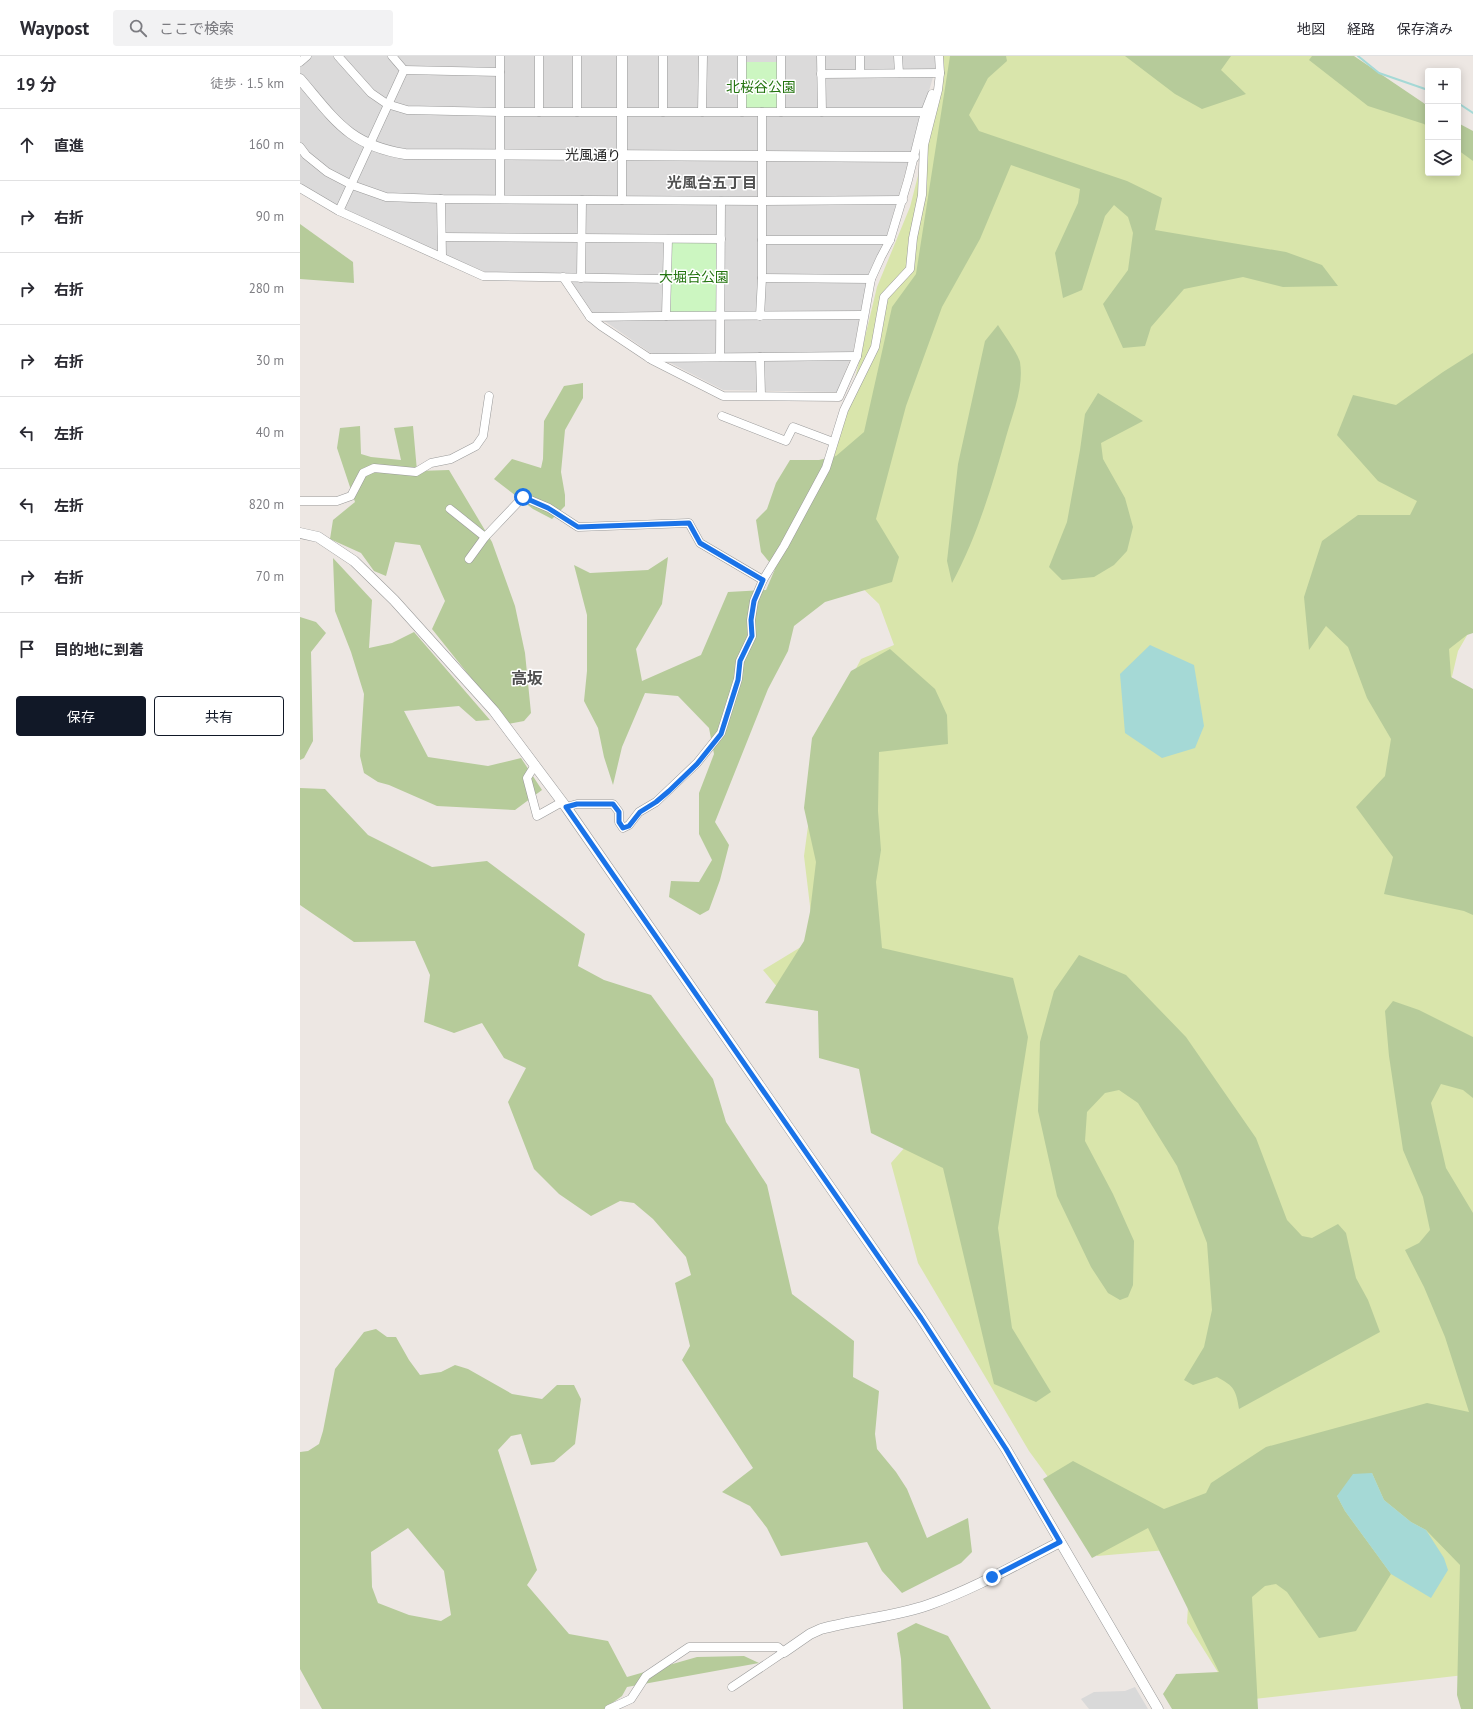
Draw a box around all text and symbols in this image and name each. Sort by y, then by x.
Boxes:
search box [113,10,393,46]
text: Waypost [20,16,89,40]
icon: search [127,17,149,39]
text: ここで検索 [159,19,234,38]
text: 地図 [1297,20,1325,38]
text: 経路 [1347,20,1375,38]
text: 保存済み [1397,20,1453,38]
map controls [1425,68,1461,176]
button: + [1425,68,1461,104]
text: 19 分 [16,73,57,95]
text: 徒歩 · 1.5 km [210,75,284,92]
park label: 北桜谷公園 [726,78,796,96]
button: − [1425,104,1461,140]
icon: ahead [16,134,38,156]
text: 直進 [54,136,84,155]
text: 160 m [249,136,284,153]
button: layers [1425,140,1461,176]
street label: 光風通り [565,146,621,164]
district label: 光風台五丁目 [667,173,757,192]
icon: right [16,206,38,228]
text: 右折 [54,208,84,227]
text: 90 m [256,208,284,225]
park label: 大堀台公園 [659,268,729,286]
icon: right [16,278,38,300]
text: 右折 [54,280,84,299]
text: 280 m [249,280,284,297]
icon: right [16,350,38,372]
text: 右折 [54,352,84,371]
text: 30 m [256,352,284,369]
icon: left [16,422,38,444]
text: 左折 [54,424,84,443]
text: 40 m [256,424,284,441]
route start [514,488,532,506]
icon: left [16,494,38,516]
text: 左折 [54,496,84,515]
text: 820 m [249,496,284,513]
icon: right [16,566,38,588]
text: 右折 [54,568,84,587]
text: 70 m [256,568,284,585]
icon: arrive [16,638,38,660]
text: 目的地に到着 [54,640,144,659]
district label: 高坂 [511,668,543,688]
button: 保存 [16,696,146,736]
button: 共有 [154,696,284,736]
route end [983,1568,1001,1586]

